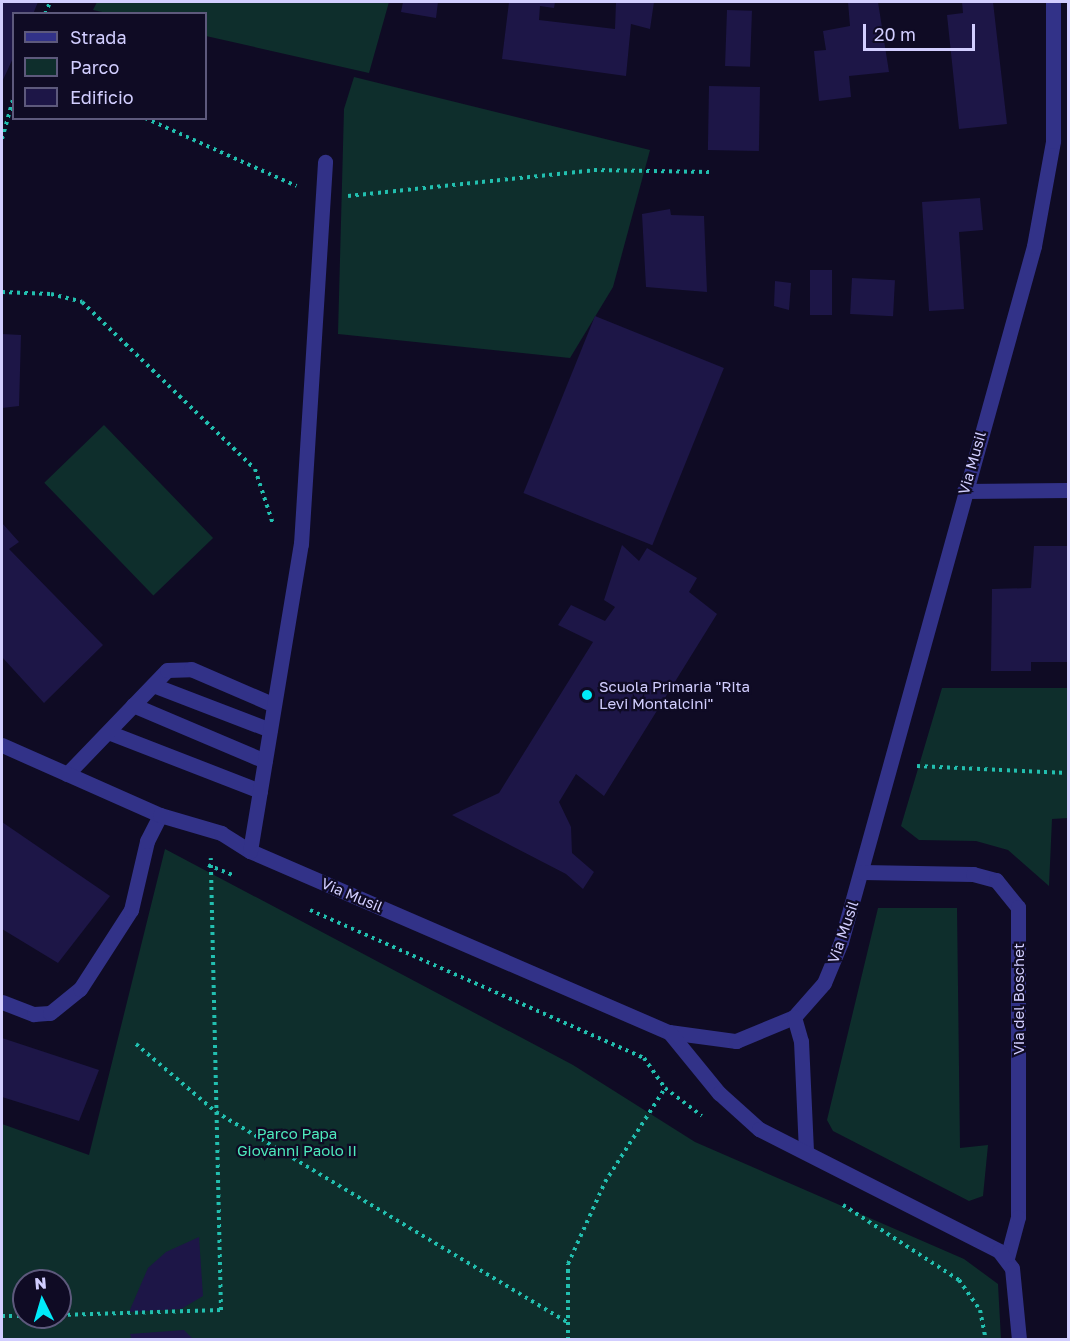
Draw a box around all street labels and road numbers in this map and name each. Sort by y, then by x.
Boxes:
street label: Via Musil [954,429,990,497]
street label: Via Musil [319,874,385,916]
street label: Via Musil [824,898,862,966]
street label: Via del Boschet [1010,943,1028,1055]

